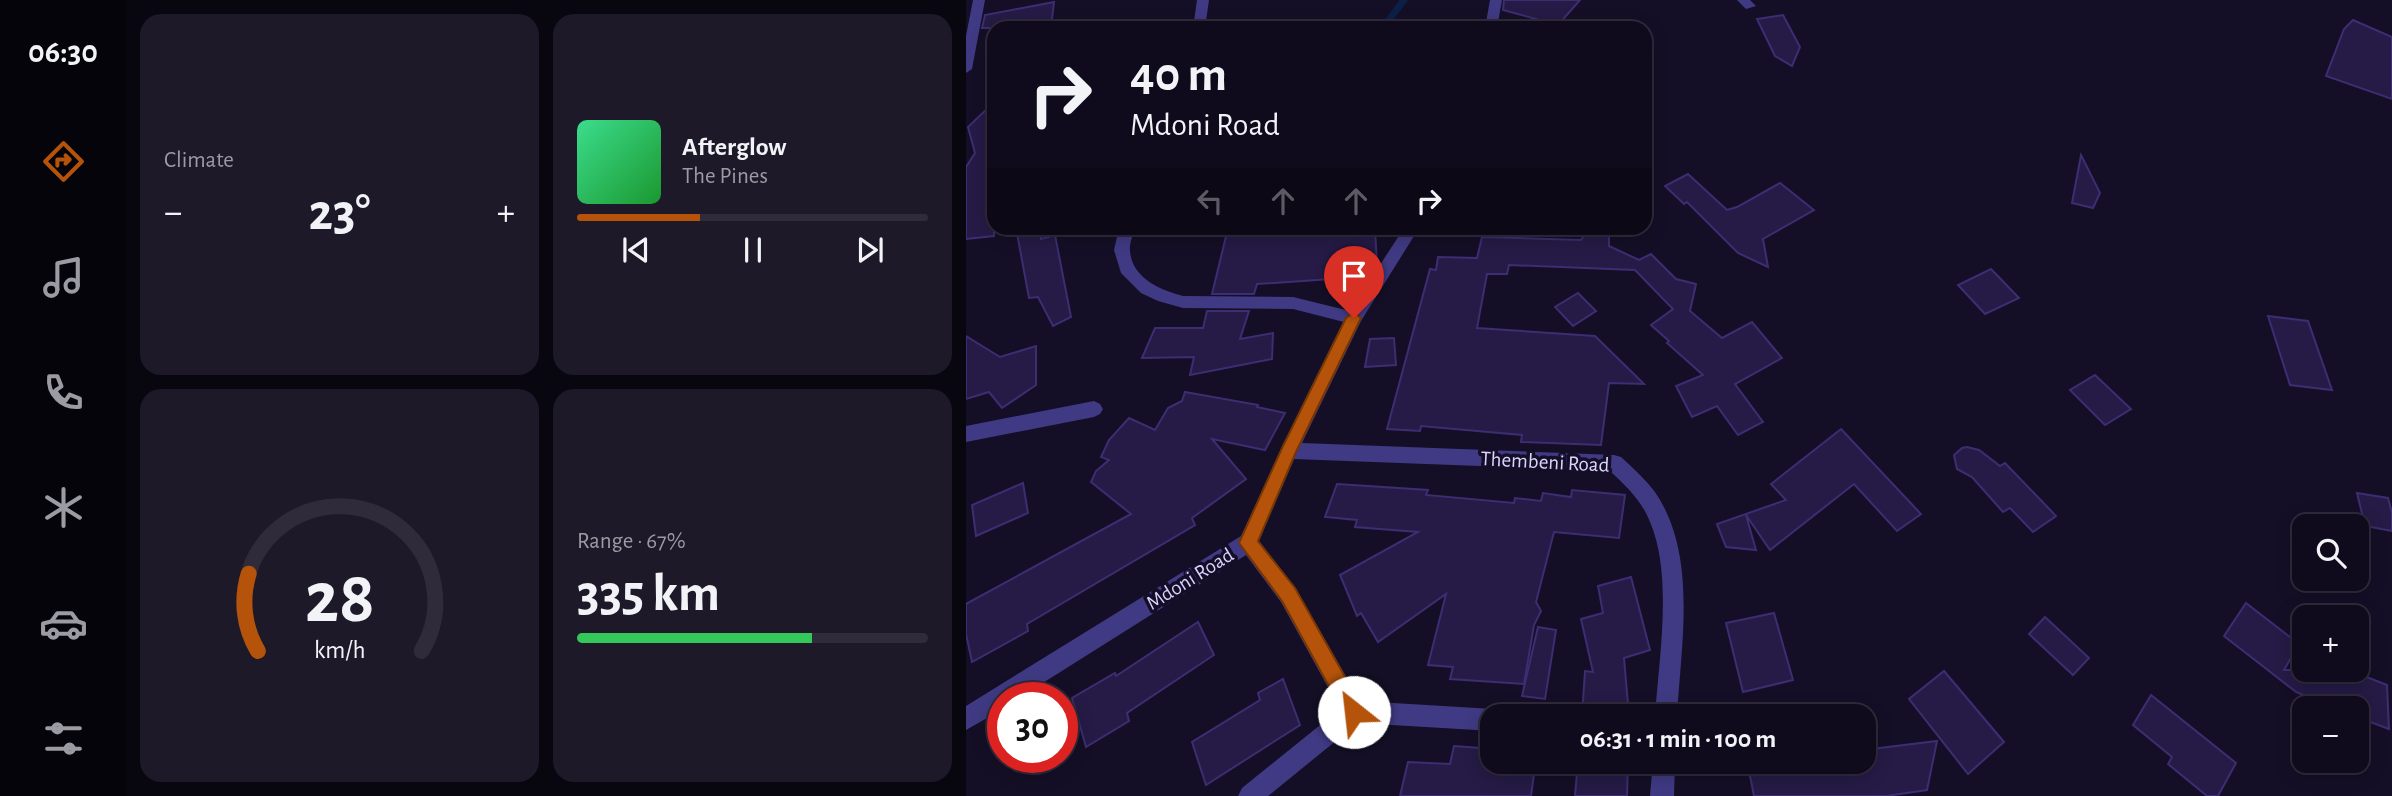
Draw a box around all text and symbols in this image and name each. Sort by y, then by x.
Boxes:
text: 06:30 [28,36,98,68]
icon: right [1015,49,1106,140]
text: 40 m [1130,51,1227,100]
text: Mdoni Road [1130,109,1280,141]
text: Afterglow [682,134,786,160]
icon: directions [39,137,88,186]
text: Climate [164,149,234,172]
text: The Pines [682,165,768,188]
icon: left [1191,182,1229,220]
icon: ahead [1264,182,1302,220]
icon: ahead [1337,182,1375,220]
icon: right [1410,182,1448,220]
text: 23° [308,187,371,239]
text: − [164,194,182,232]
text: + [497,194,515,232]
icon: previous [617,231,655,269]
icon: pause [734,231,772,269]
icon: next [851,231,889,269]
pin [1324,246,1384,318]
icon: music [39,253,88,302]
icon: arrive [1335,257,1373,295]
icon: phone [39,368,88,417]
street label: Thembeni Road [1480,448,1610,476]
icon: climate [39,483,88,532]
map controls [2292,514,2369,773]
button: search [2292,514,2369,591]
text: Range · 67% [577,530,686,553]
street label: Mdoni Road [1143,544,1237,614]
text: 28 [304,564,375,637]
text: 335 km [577,568,720,620]
icon: car [39,599,88,648]
button: + [2292,605,2369,682]
text: km/h [314,638,365,663]
position arrow [1317,675,1391,749]
speed limit sign: 30 [987,682,1078,773]
button: − [2292,696,2369,773]
icon: filters [39,714,88,763]
text: 06:31 · 1 min · 100 m [1580,726,1776,752]

